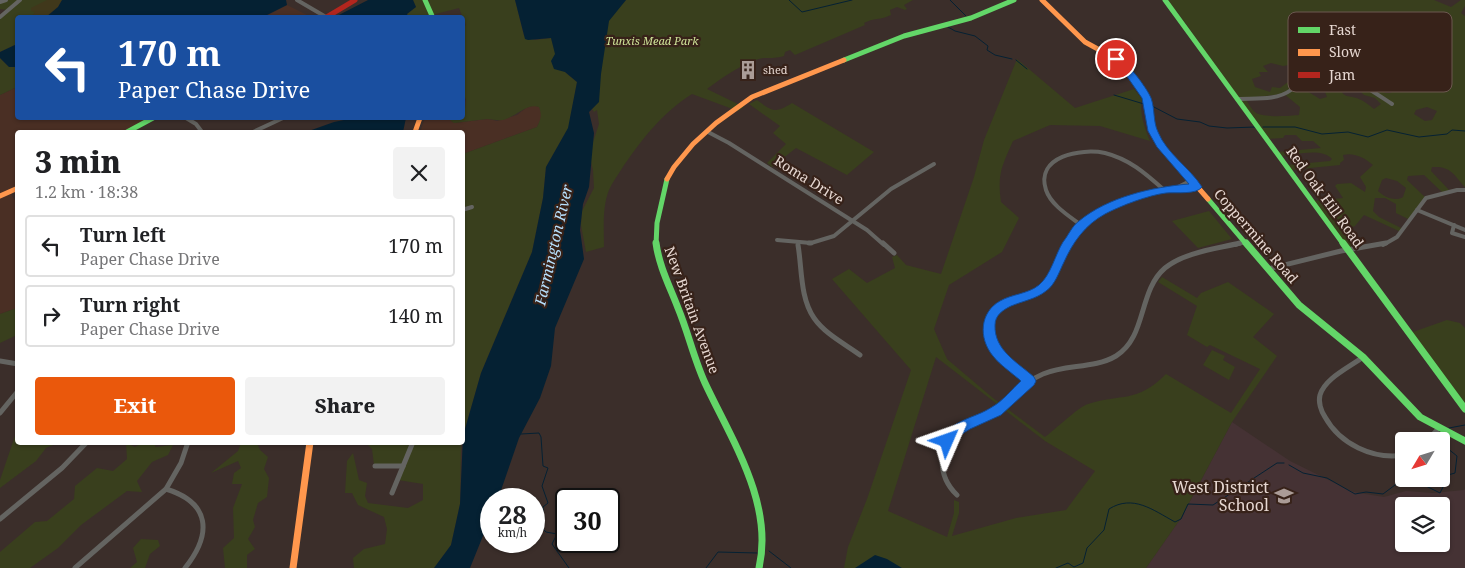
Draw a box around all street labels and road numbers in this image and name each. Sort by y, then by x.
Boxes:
street label: Red Oak Hill Road [1282,142,1369,251]
street label: Roma Drive [771,151,848,209]
street label: Coppermine Road [1210,184,1303,287]
street label: New Britain Avenue [661,244,724,376]

